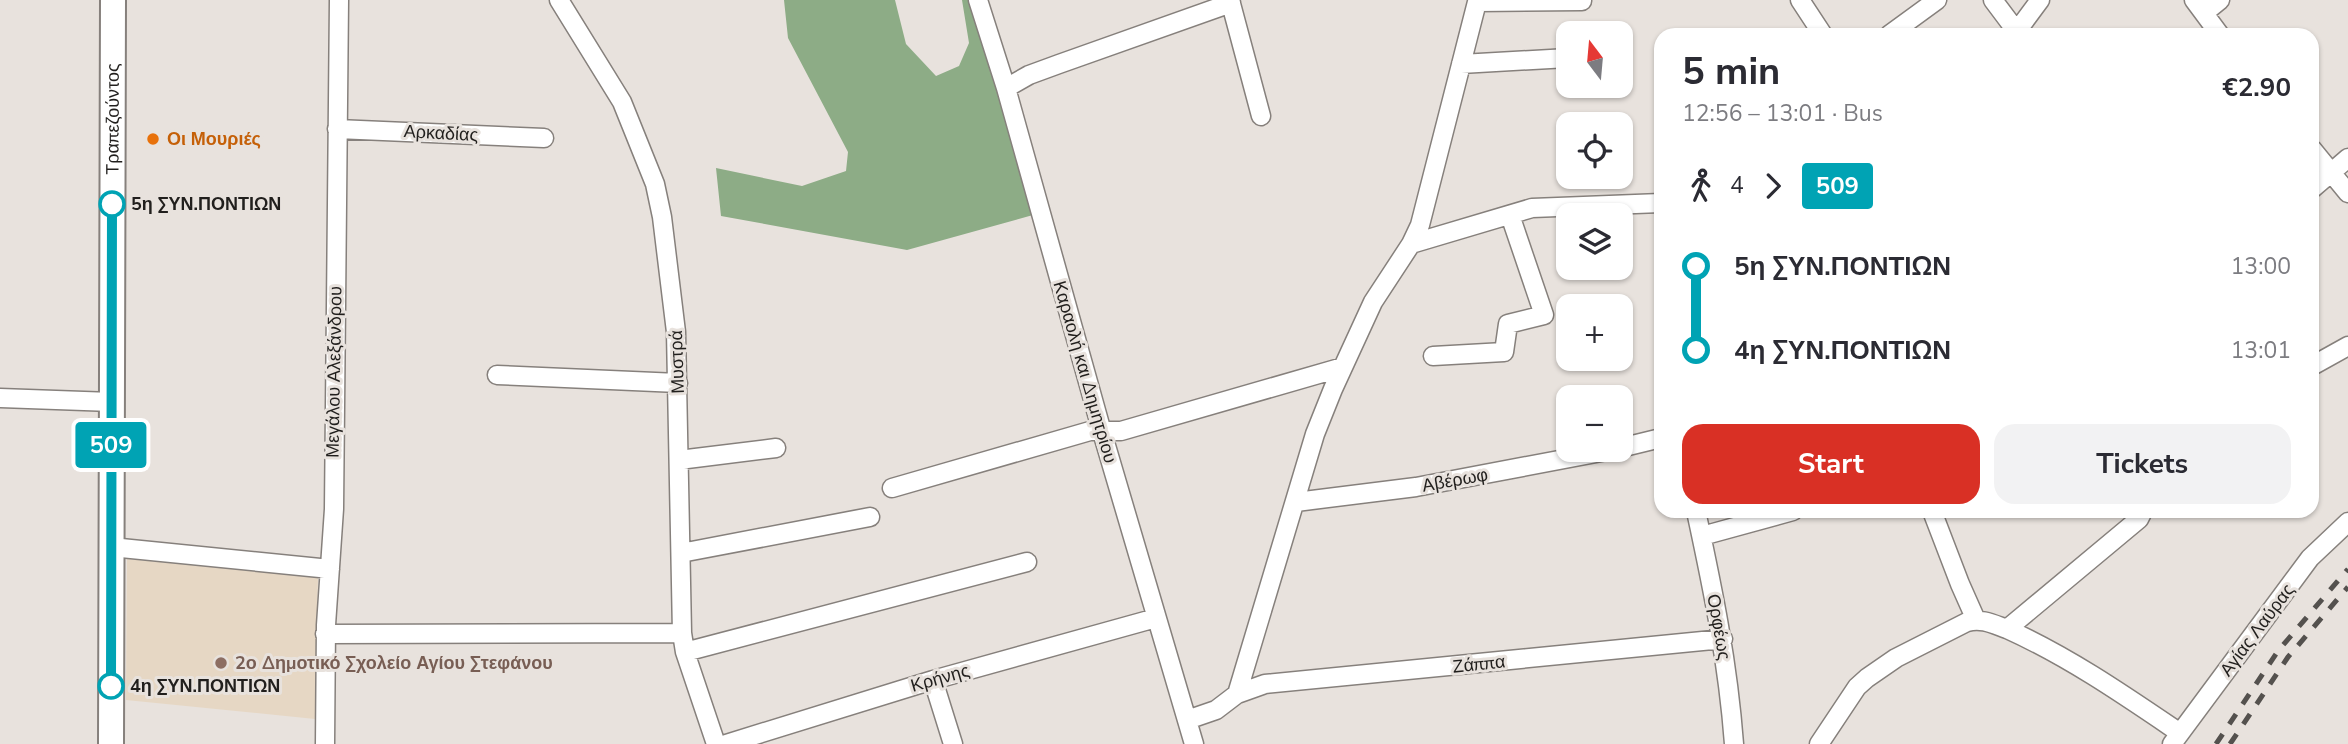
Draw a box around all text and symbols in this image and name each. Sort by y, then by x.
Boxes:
north arrow [1556,21,1633,98]
map controls [1556,21,1633,462]
text: 5 min [1682,46,1780,97]
street label: Τραπεζούντος [101,63,125,175]
text: €2.90 [2222,70,2291,105]
text: 12:56 – 13:01 · Bus [1682,98,1883,129]
button: locate [1556,112,1633,189]
street label: Αρκαδίας [403,119,479,147]
place label: Οι Μουριές [167,127,261,151]
marker: Οι Μουριές [145,131,161,147]
icon: walk [1682,167,1720,205]
icon: forward [1754,167,1792,205]
text: 4 [1730,170,1744,201]
text: 509 [1816,170,1859,202]
marker: 5η ΣΥΝ.ΠΟΝΤΙΩΝ [99,191,125,217]
place label: 5η ΣΥΝ.ΠΟΝΤΙΩΝ [131,192,281,216]
button: layers [1556,203,1633,280]
text: 5η ΣΥΝ.ΠΟΝΤΙΩΝ [1734,249,1951,284]
text: 13:00 [2231,251,2291,282]
street label: Καραολή και Δημητρίου [1047,278,1123,466]
street label: Μεγάλου Αλεξάνδρου [321,286,347,458]
button: + [1556,294,1633,371]
street label: Μυστρά [664,330,690,394]
text: 4η ΣΥΝ.ΠΟΝΤΙΩΝ [1734,333,1951,368]
text: 13:01 [2231,335,2291,366]
button: − [1556,385,1633,462]
line badge: 509 [71,422,151,468]
button: Start [1682,424,1980,504]
button: Tickets [1994,424,2291,504]
text: 509 [89,429,133,461]
street label: Αβέρωφ [1420,462,1490,498]
street label: Αγίας Λαύρας [2214,579,2300,681]
street label: Ορφέως [1701,592,1737,662]
street label: Ζάππα [1451,649,1507,679]
place label: 2ο Δημοτικό Σχολείο Αγίου Στεφάνου [235,651,553,675]
marker: 2ο Δημοτικό Σχολείο Αγίου Στεφάνου [213,655,229,671]
street label: Κρήνης [908,658,972,698]
marker: 4η ΣΥΝ.ΠΟΝΤΙΩΝ [98,673,124,699]
place label: 4η ΣΥΝ.ΠΟΝΤΙΩΝ [130,674,280,698]

